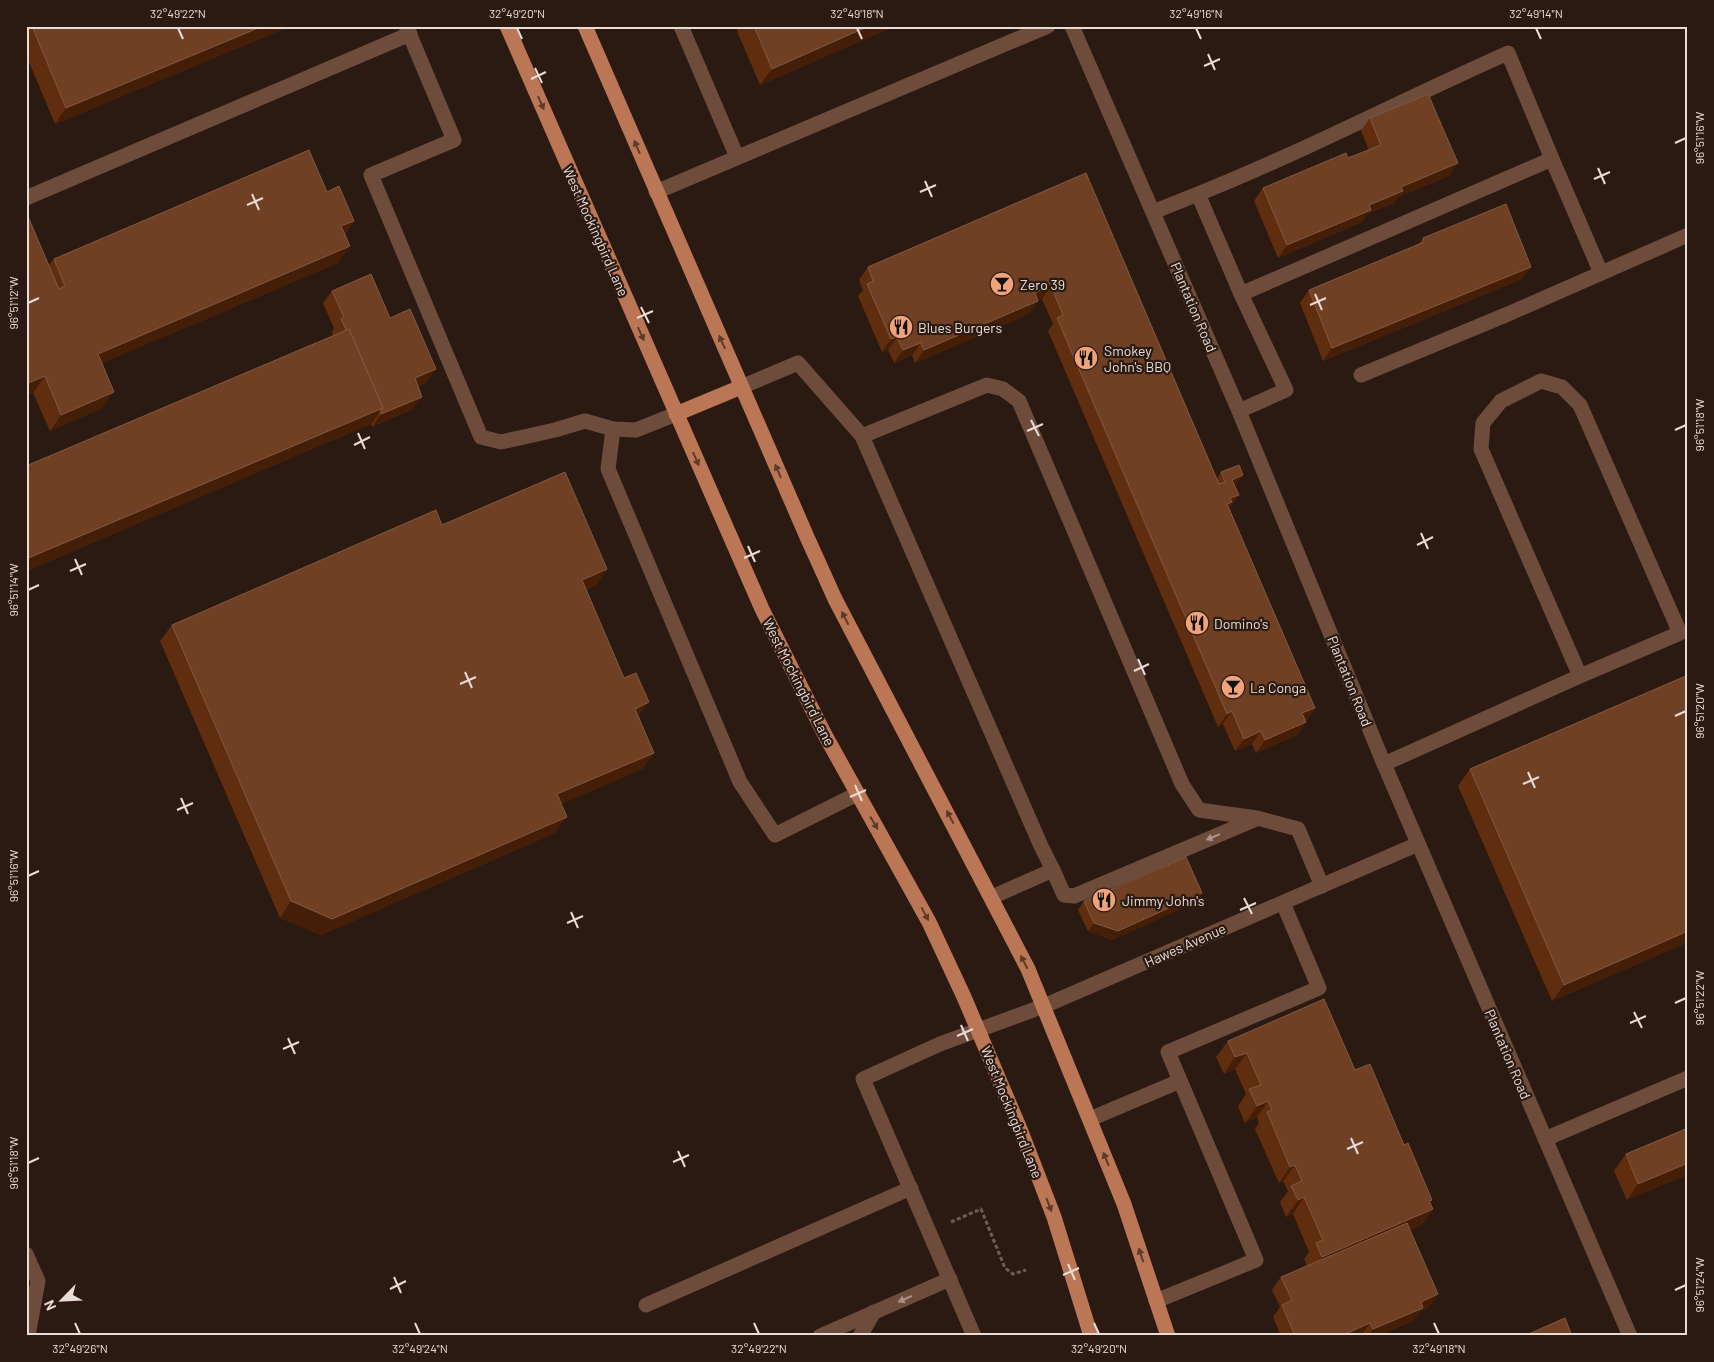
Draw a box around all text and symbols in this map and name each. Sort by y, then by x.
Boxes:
text: 32°49'22"N [150,6,206,20]
text: 32°49'20"N [489,6,545,20]
text: 32°49'18"N [830,6,884,20]
text: 32°49'16"N [1169,6,1223,20]
text: 32°49'14"N [1509,6,1563,20]
one-way arrow [537,96,545,110]
text: 96°51'16"W [1692,111,1706,164]
one-way arrow [632,140,640,154]
street label: West Mockingbird Lane [560,163,632,299]
street label: Plantation Road [1167,259,1221,355]
bar icon: Zero 39 [989,271,1015,297]
text: 96°51'12"W [6,276,20,329]
place label: Zero 39 [1020,276,1065,293]
restaurant icon: Blues Burgers [888,314,914,340]
place label: Blues Burgers [918,319,1002,336]
one-way arrow [638,327,646,341]
one-way arrow [717,335,725,349]
place label: Smokey John's BBQ [1104,342,1171,375]
restaurant icon: Smokey John's BBQ [1073,345,1099,371]
text: 96°51'18"W [1692,398,1706,451]
one-way arrow [692,452,700,466]
one-way arrow [773,464,781,478]
text: 96°51'14"W [6,563,20,616]
restaurant icon: Domino's [1184,610,1210,636]
one-way arrow [841,611,849,626]
street label: West Mockingbird Lane [759,615,839,749]
place label: Domino's [1214,615,1269,632]
street label: Plantation Road [1324,633,1376,729]
bar icon: La Conga [1220,674,1246,700]
place label: La Conga [1250,679,1306,696]
text: 96°51'20"W [1692,683,1706,739]
one-way arrow [946,810,954,825]
one-way arrow [870,817,879,830]
one-way arrow [1206,834,1220,842]
text: 96°51'16"W [6,849,20,902]
restaurant icon: Jimmy John's [1091,887,1117,913]
place label: Jimmy John's [1122,892,1205,909]
one-way arrow [921,907,929,921]
street label: Hawes Avenue [1142,919,1228,971]
one-way arrow [1020,954,1028,969]
text: 96°51'22"W [1692,970,1706,1026]
street label: Plantation Road [1481,1006,1535,1102]
street label: West Mockingbird Lane [978,1044,1046,1180]
text: 96°51'18"W [6,1136,20,1189]
one-way arrow [1102,1151,1110,1166]
one-way arrow [1045,1198,1053,1213]
one-way arrow [1137,1247,1145,1262]
text: 96°51'24"W [1692,1257,1706,1313]
north arrow [38,1274,88,1324]
one-way arrow [898,1295,912,1303]
text: N [40,1298,59,1313]
text: 32°49'26"N [52,1341,108,1355]
text: 32°49'24"N [392,1341,448,1355]
text: 32°49'22"N [731,1341,787,1355]
text: 32°49'20"N [1071,1341,1127,1355]
text: 32°49'18"N [1412,1341,1466,1355]

